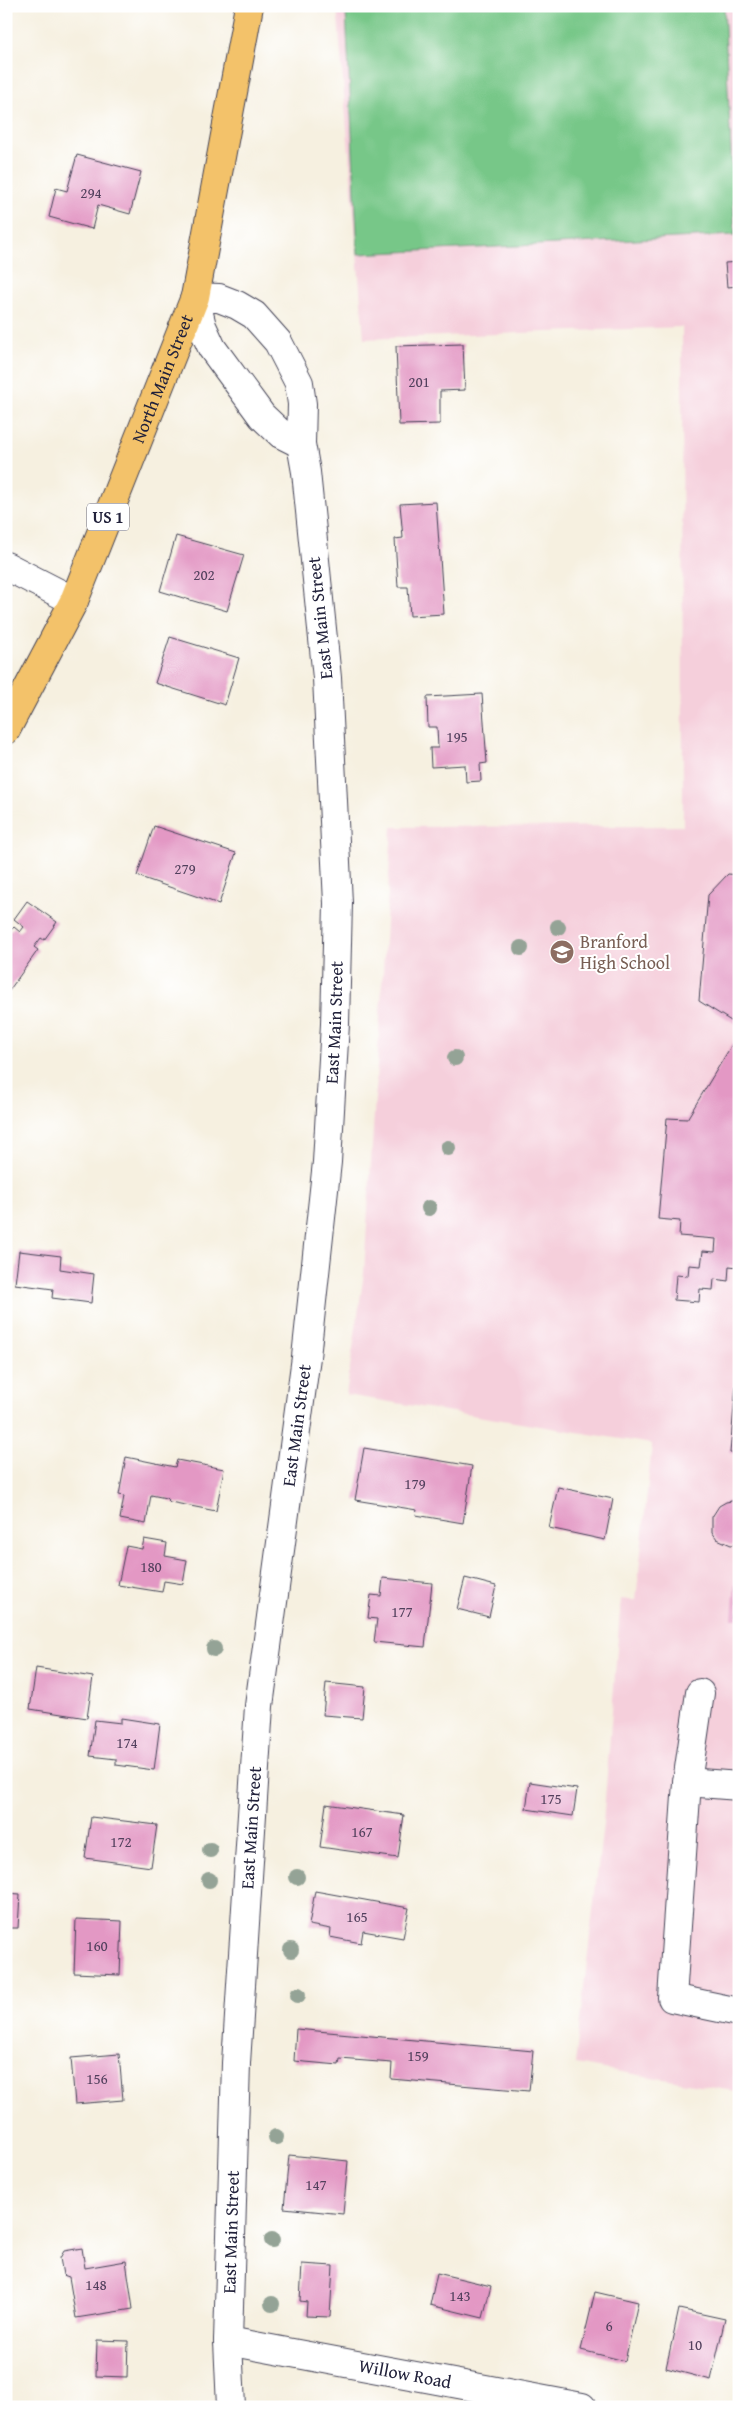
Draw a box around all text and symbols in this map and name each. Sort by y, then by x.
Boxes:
house number: 294 [80,182,102,203]
street label: North Main Street [124,309,200,447]
house number: 201 [408,371,430,392]
road number: US 1 [87,504,129,530]
street label: East Main Street [300,555,339,681]
house number: 202 [193,564,215,585]
house number: 195 [446,726,468,747]
house number: 279 [174,858,196,879]
place label: Branford High School [580,928,670,976]
school or university icon: Branford High School [549,939,575,965]
street label: East Main Street [318,960,350,1085]
street label: East Main Street [275,1362,318,1488]
house number: 179 [404,1473,426,1494]
house number: 180 [140,1556,162,1577]
house number: 177 [391,1601,413,1622]
house number: 174 [116,1732,138,1753]
street label: East Main Street [233,1765,268,1890]
house number: 175 [540,1788,562,1809]
house number: 167 [351,1821,373,1842]
house number: 172 [110,1831,132,1852]
house number: 165 [346,1906,368,1927]
house number: 160 [86,1935,108,1956]
house number: 159 [407,2045,429,2066]
house number: 156 [86,2068,108,2089]
street label: East Main Street [215,2170,246,2294]
house number: 147 [305,2174,327,2195]
house number: 148 [85,2274,107,2295]
house number: 143 [449,2285,471,2306]
house number: 6 [605,2315,613,2336]
house number: 10 [688,2334,702,2355]
street label: Willow Road [356,2352,454,2395]

